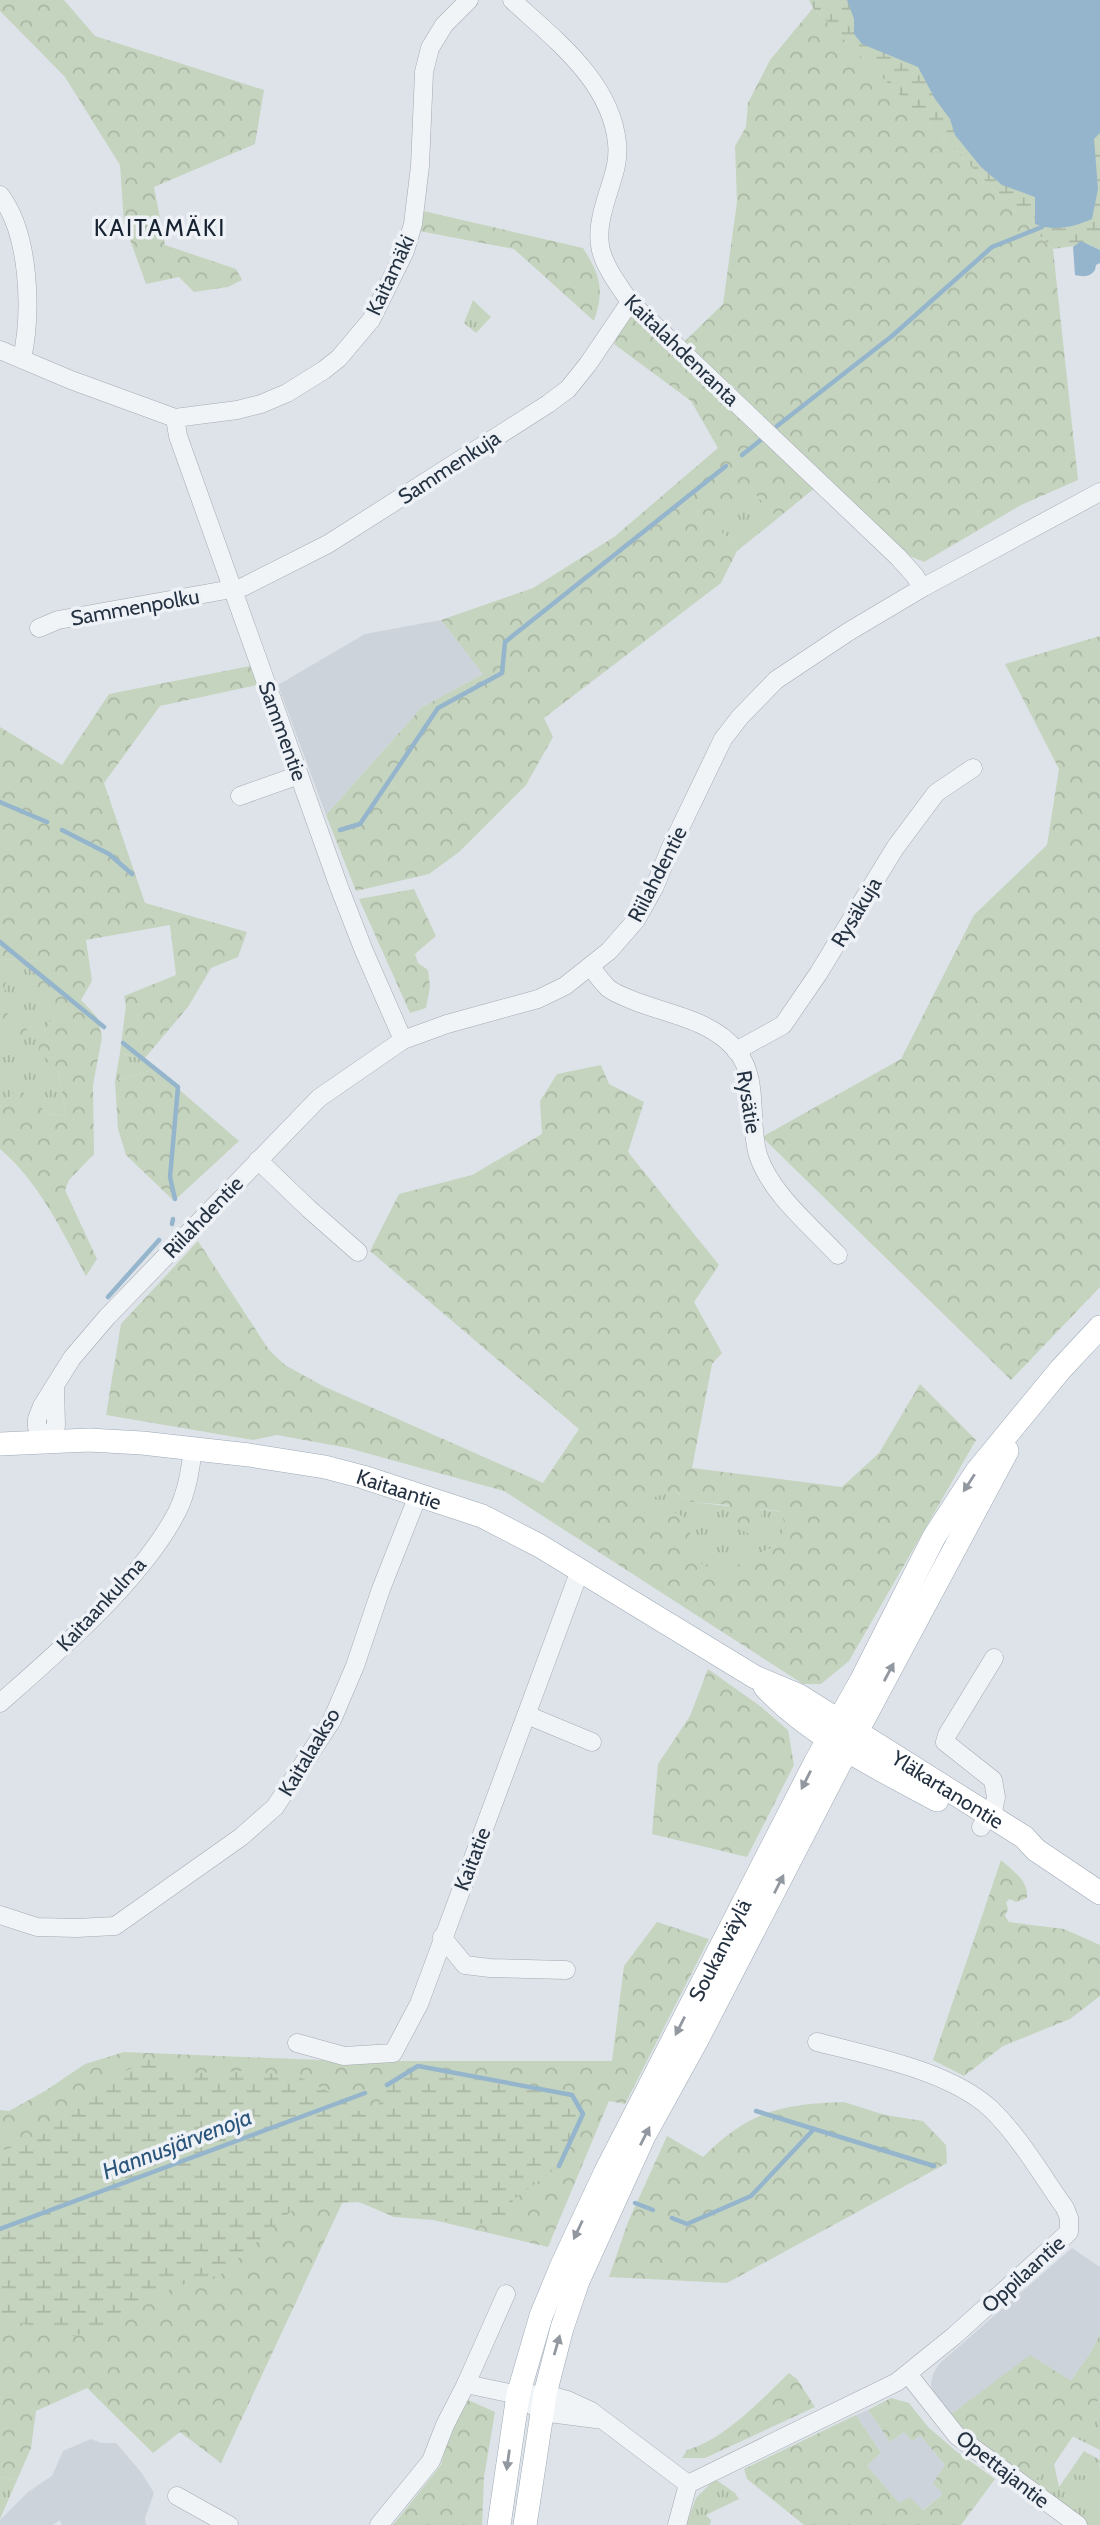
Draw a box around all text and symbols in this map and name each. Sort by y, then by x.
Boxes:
district label: KAITAMÄKI [94,213,226,242]
street label: Kaitamäki [361,231,419,319]
street label: Kaitalahdenranta [620,289,744,411]
street label: Sammenkuja [393,425,505,510]
street label: Sammenpolku [69,583,201,631]
street label: Sammentie [254,678,313,784]
street label: Riilahdentie [622,822,692,926]
street label: Rysäkuja [826,873,887,952]
street label: Rysätie [732,1069,766,1136]
street label: Riilahdentie [158,1171,248,1263]
street label: Kaitaantie [354,1463,445,1514]
one-way arrow [963,1473,976,1492]
street label: Kaitaankulma [51,1552,151,1656]
one-way arrow [884,1662,895,1682]
street label: Kaitalaakso [273,1703,345,1801]
street label: Yläkartanontie [886,1744,1009,1834]
one-way arrow [801,1770,812,1790]
street label: Kaitatie [449,1824,496,1894]
one-way arrow [772,1873,784,1893]
street label: Soukanväylä [683,1895,756,2005]
one-way arrow [674,2016,686,2036]
water label: Hannusjärvenoja [98,2103,256,2185]
one-way arrow [639,2126,650,2146]
one-way arrow [573,2220,584,2240]
street label: Oppilaantie [976,2230,1070,2318]
one-way arrow [552,2334,563,2356]
street label: Opettajantie [951,2425,1055,2514]
one-way arrow [502,2449,513,2471]

